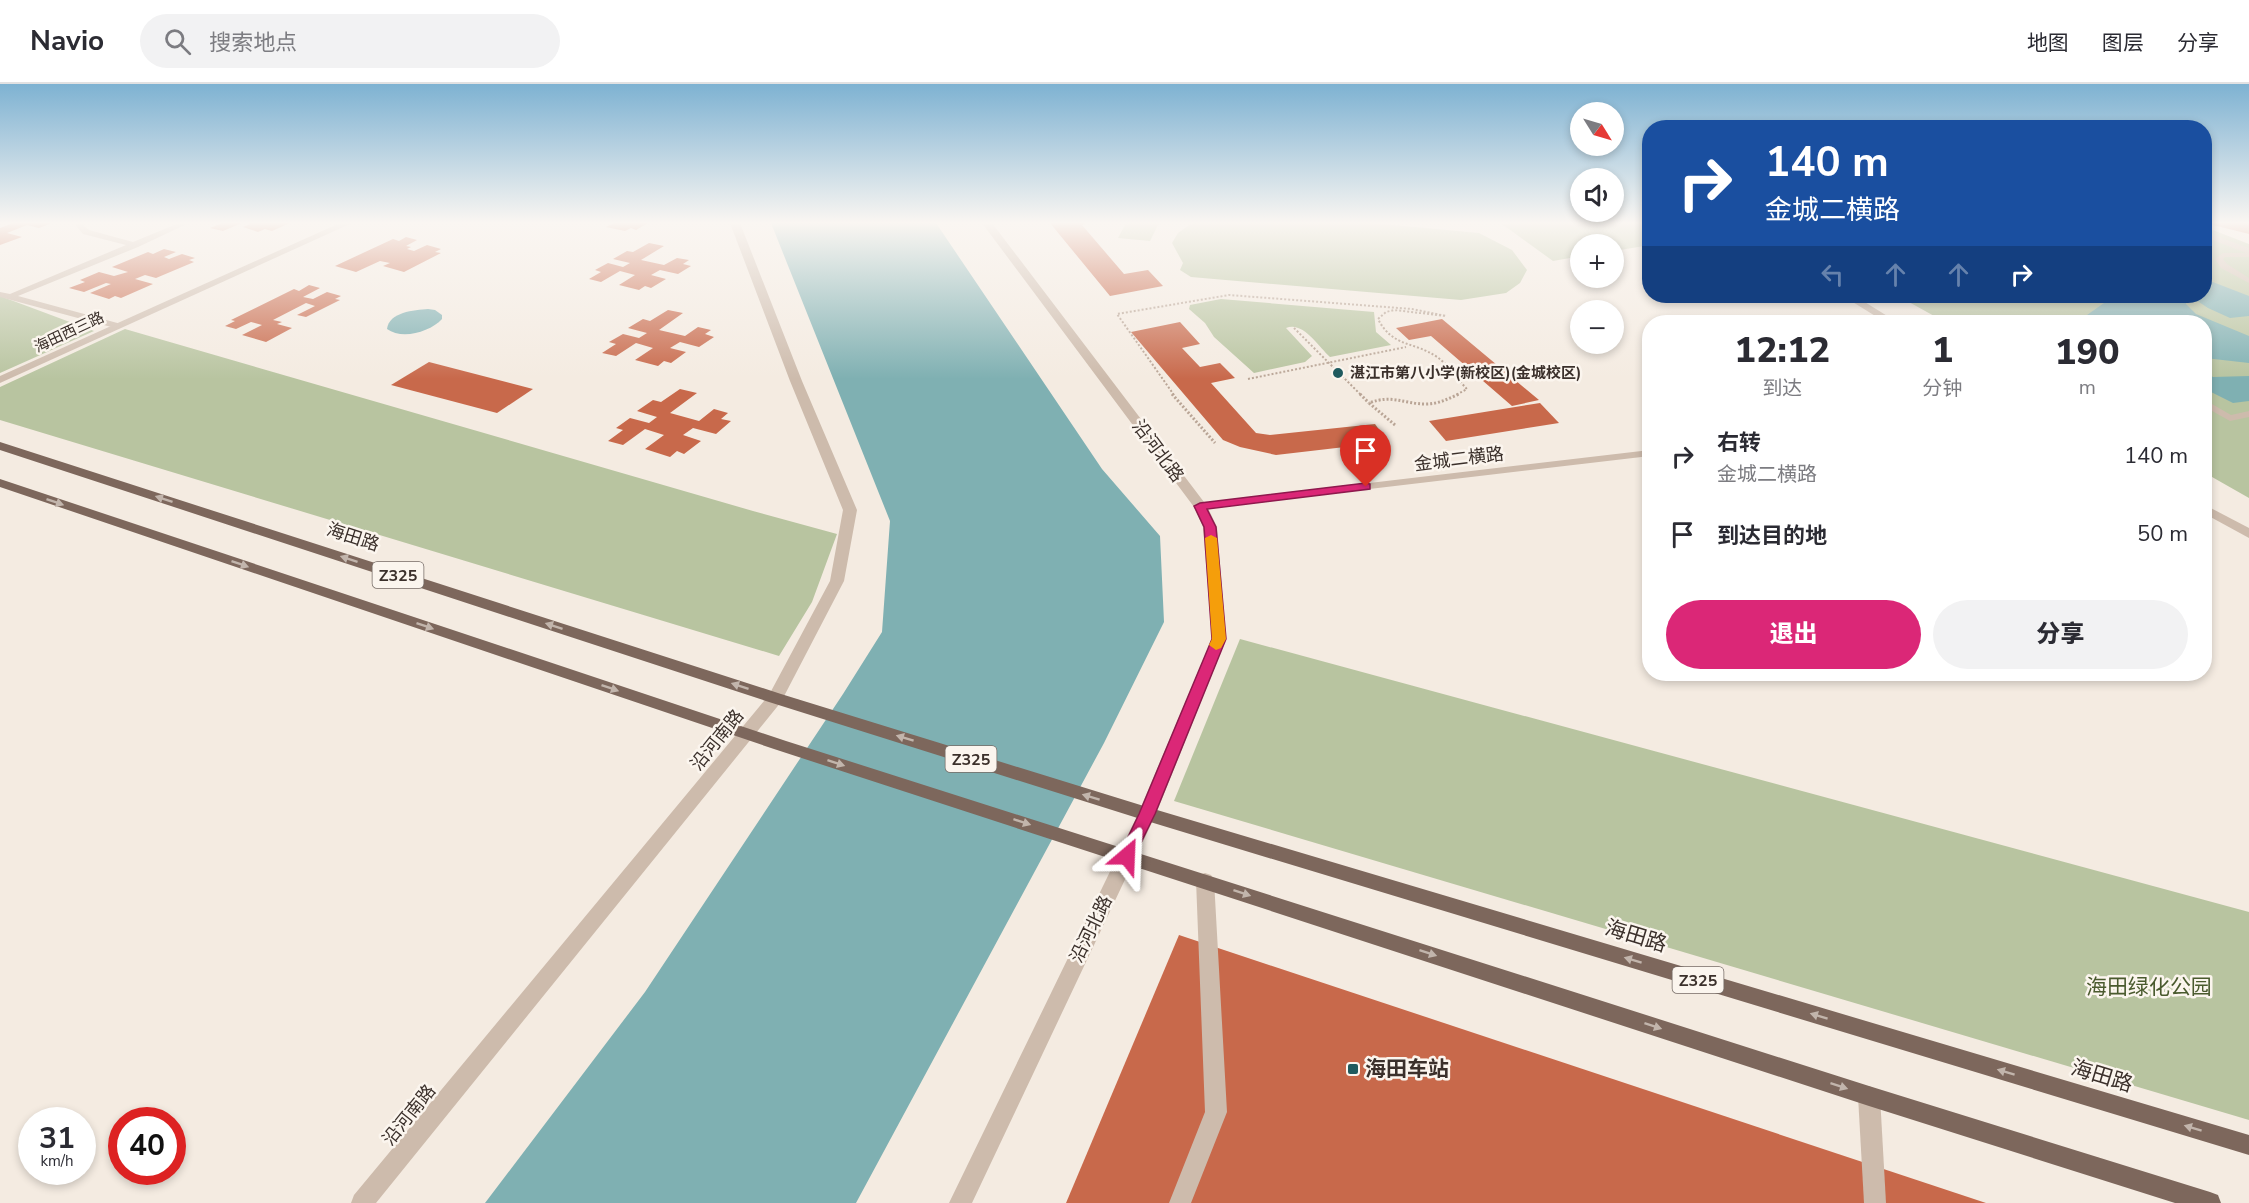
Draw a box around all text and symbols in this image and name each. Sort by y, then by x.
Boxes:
search box [140,14,560,68]
text: Navio [30,22,104,60]
icon: search [161,25,194,58]
text: 搜索地点 [209,28,297,58]
text: 地图 [2027,29,2069,57]
text: 图层 [2102,29,2144,57]
text: 分享 [2177,29,2219,57]
north arrow [1570,102,1624,156]
map controls [1570,102,1624,354]
text: 140 m [1765,134,1889,191]
icon: right [1666,144,1744,222]
button: sound [1570,168,1624,222]
text: 金城二横路 [1765,192,1900,229]
button: + [1570,234,1624,288]
icon: left [1816,258,1849,291]
icon: ahead [1879,258,1912,291]
icon: ahead [1942,258,1975,291]
icon: right [2005,258,2038,291]
button: − [1570,300,1624,354]
street label: 海田西三路 [31,307,107,357]
text: 12:12 [1734,326,1830,375]
text: 1 [1932,326,1953,375]
text: 190 [2055,328,2120,377]
place label: 湛江市第八小学(新校区)(金城校区) [1350,363,1581,383]
marker: 湛江市第八小学(新校区)(金城校区) [1331,366,1345,380]
text: m [2079,374,2096,401]
text: 到达 [1762,375,1802,402]
text: 分钟 [1922,375,1962,402]
street label: 沿河北路 [1127,415,1189,487]
pin [1340,425,1391,487]
text: 右转 [1717,428,1761,458]
icon: arrive [1349,434,1382,467]
icon: right [1666,440,1699,473]
text: 140 m [2124,441,2188,471]
street label: 金城二横路 [1413,442,1505,476]
text: 金城二横路 [1717,461,1817,488]
one-way arrow [155,494,173,503]
one-way arrow [47,498,65,507]
street label: 海田路 [324,517,382,557]
icon: arrive [1666,518,1699,551]
text: 50 m [2137,519,2188,549]
text: 到达目的地 [1717,521,1827,551]
one-way arrow [340,554,358,563]
one-way arrow [231,560,249,569]
road number: Z325 [372,562,424,588]
button: 退出 [1666,600,1921,669]
button: 分享 [1933,600,2188,669]
one-way arrow [545,621,563,630]
one-way arrow [416,622,434,631]
one-way arrow [731,681,749,690]
one-way arrow [601,684,619,693]
street label: 沿河南路 [685,704,749,776]
one-way arrow [896,733,914,743]
road number: Z325 [946,746,996,772]
one-way arrow [827,759,845,768]
one-way arrow [1082,792,1100,801]
one-way arrow [1013,818,1031,828]
position arrow [1095,824,1159,888]
one-way arrow [1233,888,1251,898]
street label: 沿河北路 [1064,891,1118,967]
street label: 海田路 [1602,913,1670,959]
one-way arrow [1419,948,1437,958]
one-way arrow [1624,955,1642,964]
road number: Z325 [1672,967,1724,993]
park label: 海田绿化公园 [2086,973,2212,1001]
one-way arrow [1810,1011,1828,1020]
one-way arrow [1644,1022,1662,1031]
street label: 海田路 [2068,1053,2136,1099]
place label: 海田车站 [1365,1055,1449,1083]
marker: 海田车站 [1346,1062,1360,1076]
one-way arrow [1997,1067,2015,1076]
street label: 沿河南路 [377,1079,441,1151]
one-way arrow [1830,1082,1848,1091]
speed limit sign: 40 [108,1107,186,1185]
text: 31 [39,1118,75,1159]
one-way arrow [2184,1123,2202,1132]
text: km/h [40,1151,74,1171]

